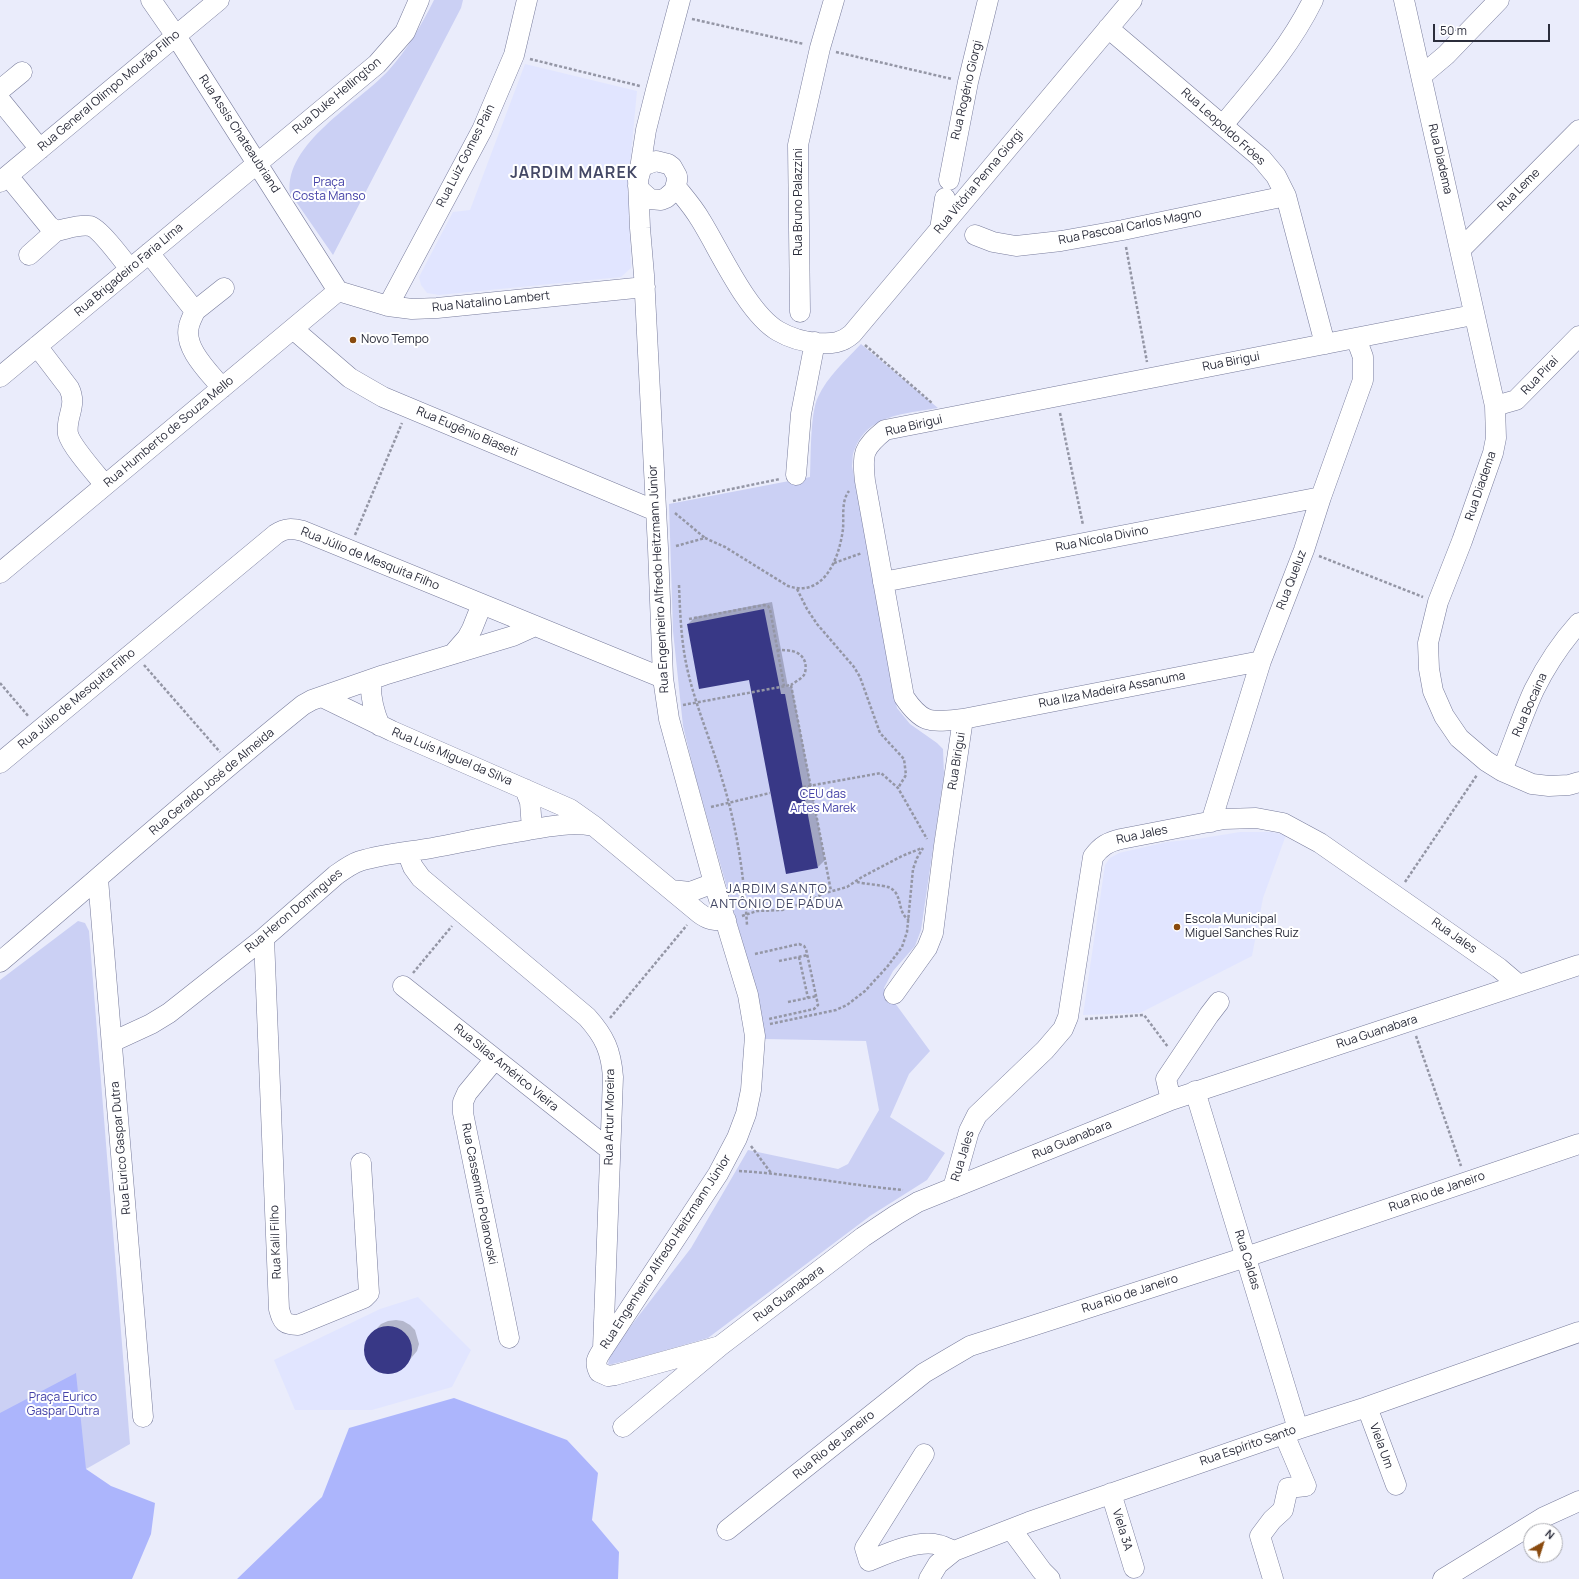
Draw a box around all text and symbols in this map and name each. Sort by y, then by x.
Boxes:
scale bar [1435,16,1552,42]
text: 50 m [1440,22,1467,39]
street label: Rua General Olimpo Mourão Filho [35,27,183,155]
street label: Rua Rogério Giorgi [949,39,985,141]
street label: Rua Duke Hellington [290,55,384,137]
street label: Rua Assis Chateaubriand [195,72,283,196]
street label: Rua Leopoldo Fróes [1178,85,1268,169]
street label: Rua Luiz Gomes Pain [434,102,498,210]
street label: Rua Diadema [1425,122,1455,196]
street label: Rua Vitória Penna Giorgi [931,127,1027,237]
street label: Rua Bruno Palazzini [792,148,806,256]
district label: JARDIM MAREK [510,164,638,184]
street label: Rua Leme [1495,166,1543,214]
park label: Praça Costa Manso [292,176,366,204]
street label: Rua Pascoal Carlos Magno [1057,206,1203,248]
street label: Rua Brigadeiro Faria Lima [72,220,186,320]
street label: Rua Natalino Lambert [431,289,551,315]
place label: Novo Tempo [361,333,429,347]
marker: Novo Tempo [348,335,358,345]
street label: Rua Birigui [1201,349,1261,375]
street label: Rua Piraí [1518,354,1562,398]
street label: Rua Humberto de Souza Mello [101,374,237,490]
street label: Rua Eugênio Biaseti [414,404,520,460]
street label: Rua Birigui [884,412,944,440]
street label: Rua Diadema [1462,450,1500,522]
street label: Rua Engenheiro Alfredo Heitzmann Júnior [646,464,672,694]
street label: Rua Nícola Divino [1054,523,1150,555]
street label: Rua Júlio de Mesquita Filho [299,525,441,593]
street label: Rua Queluz [1274,548,1310,612]
street label: Rua Júlio de Mesquita Filho [16,646,138,752]
street label: Rua Ilza Madeira Assanuma [1037,669,1187,711]
street label: Rua Bocaina [1510,671,1550,739]
street label: Rua Luís Miguel da Silva [390,725,514,789]
street label: Rua Geraldo José de Almeida [147,726,277,838]
street label: Rua Birigui [945,731,969,791]
park label: CEU das Artes Marek [790,788,856,816]
street label: Rua Jales [1115,823,1169,847]
street label: Rua Heron Domingues [242,866,346,956]
district label: JARDIM SANTO ANTÔNIO DE PÁDUA [710,881,844,912]
place label: Escola Municipal Miguel Sanches Ruiz [1185,913,1299,941]
street label: Rua Jales [1429,915,1479,957]
marker: Escola Municipal Miguel Sanches Ruiz [1172,922,1182,932]
street label: Rua Guanabara [1335,1012,1419,1052]
street label: Rua Silas Américo Vieira [451,1021,561,1115]
street label: Rua Artur Moreira [602,1069,618,1165]
street label: Rua Eurico Gaspar Dutra [108,1081,134,1215]
street label: Rua Guanabara [1030,1118,1114,1162]
street label: Rua Cassemiro Polanovski [458,1122,500,1266]
street label: Rua Jales [948,1129,978,1183]
street label: Rua Engenheiro Alfredo Heitzmann Júnior [598,1152,734,1352]
street label: Rua Rio de Janeiro [1387,1169,1487,1215]
street label: Rua Kalil Filho [268,1205,284,1279]
street label: Rua Caldas [1231,1228,1263,1292]
street label: Rua Guanabara [751,1263,827,1325]
street label: Rua Rio de Janeiro [1080,1272,1180,1316]
park label: Praça Eurico Gaspar Dutra [27,1391,99,1419]
street label: Rua Rio de Janeiro [790,1408,878,1482]
street label: Viela Um [1366,1421,1396,1471]
street label: Rua Espírito Santo [1198,1423,1298,1469]
street label: Viela 3A [1109,1507,1135,1553]
north arrow [1523,1523,1563,1563]
text: N [1542,1526,1558,1542]

